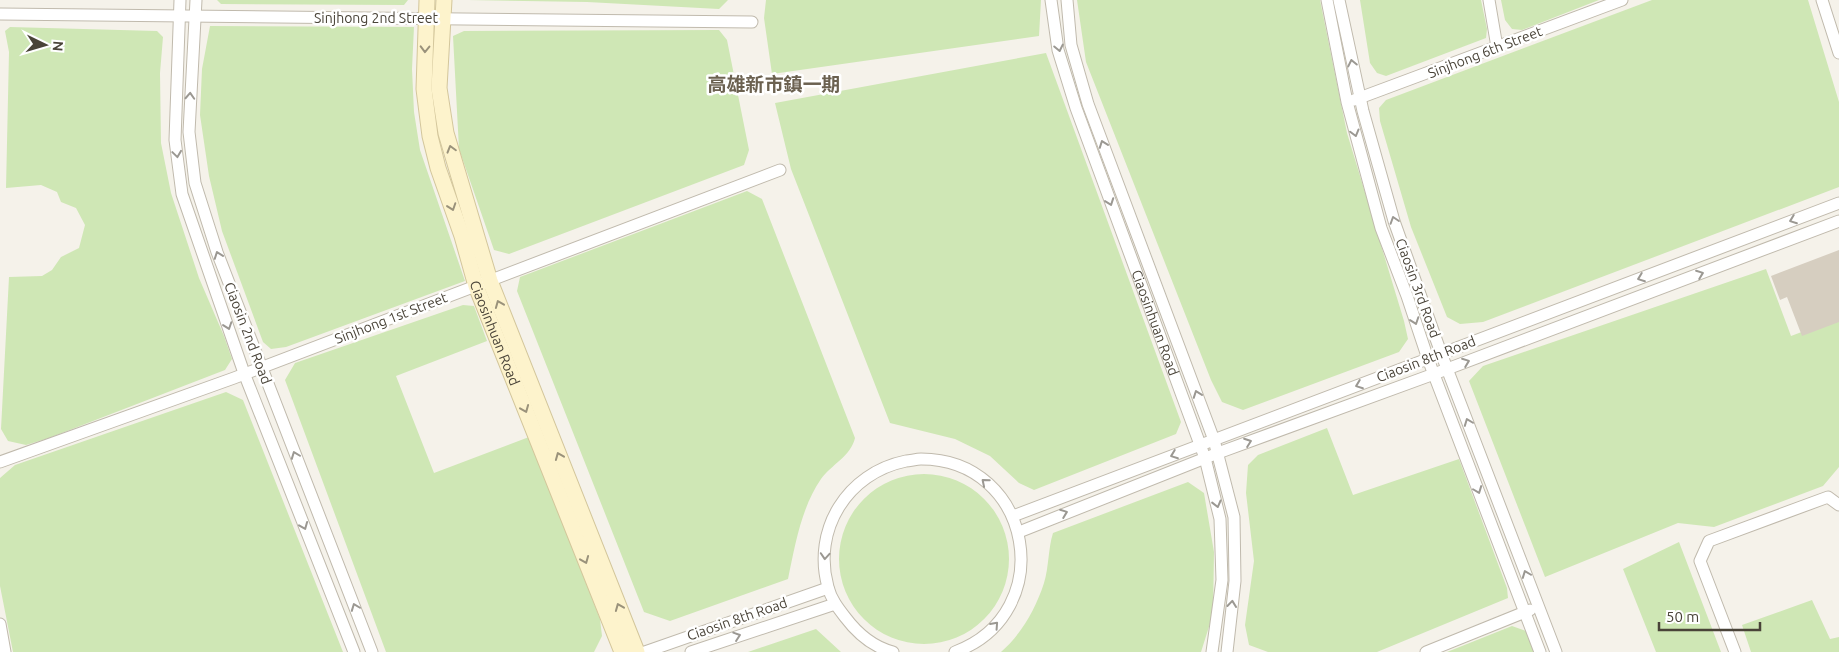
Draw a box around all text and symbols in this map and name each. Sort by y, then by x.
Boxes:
street label: Sinjhong 2nd Street [314,10,438,26]
north arrow [20,20,70,70]
street label: Sinjhong 6th Street [1426,23,1545,81]
text: N [50,40,66,52]
one-way arrow [1053,44,1063,53]
one-way arrow [420,45,430,53]
one-way arrow [1347,59,1358,68]
district label: 高雄新市鎮一期 [707,73,841,95]
one-way arrow [184,92,195,100]
one-way arrow [1350,129,1360,137]
one-way arrow [1099,140,1109,149]
one-way arrow [447,146,457,154]
one-way arrow [171,149,181,158]
one-way arrow [1104,197,1114,206]
one-way arrow [446,203,456,211]
one-way arrow [1790,214,1798,224]
one-way arrow [1390,217,1400,225]
street label: Ciaosin 3rd Road [1393,236,1443,340]
one-way arrow [214,251,224,260]
street label: Ciaosinhuan Road [1128,268,1182,378]
one-way arrow [1695,270,1704,280]
one-way arrow [1638,272,1646,282]
street label: Ciaosinhuan Road [467,279,523,388]
street label: Ciaosin 2nd Road [221,280,275,386]
street label: Sinjhong 1st Street [332,289,450,347]
one-way arrow [495,301,505,309]
one-way arrow [1409,317,1419,325]
one-way arrow [222,321,232,329]
street label: Ciaosin 8th Road [1374,333,1478,385]
one-way arrow [1461,358,1470,368]
one-way arrow [1355,379,1363,389]
one-way arrow [1193,391,1203,399]
one-way arrow [519,404,529,413]
one-way arrow [1464,418,1474,427]
one-way arrow [1243,438,1252,448]
one-way arrow [1170,449,1179,459]
one-way arrow [291,451,302,460]
one-way arrow [555,452,565,460]
one-way arrow [981,478,990,487]
one-way arrow [1472,485,1482,494]
one-way arrow [1211,499,1221,507]
one-way arrow [1059,509,1068,519]
one-way arrow [298,521,309,530]
one-way arrow [820,553,831,561]
one-way arrow [579,556,589,564]
one-way arrow [1522,570,1532,579]
street label: Ciaosin 8th Road [685,594,789,644]
one-way arrow [1226,599,1237,607]
scale bar [1659,600,1760,632]
one-way arrow [350,603,360,611]
one-way arrow [614,603,625,612]
text: 50 m [1666,608,1699,625]
one-way arrow [989,622,998,631]
one-way arrow [733,632,741,642]

